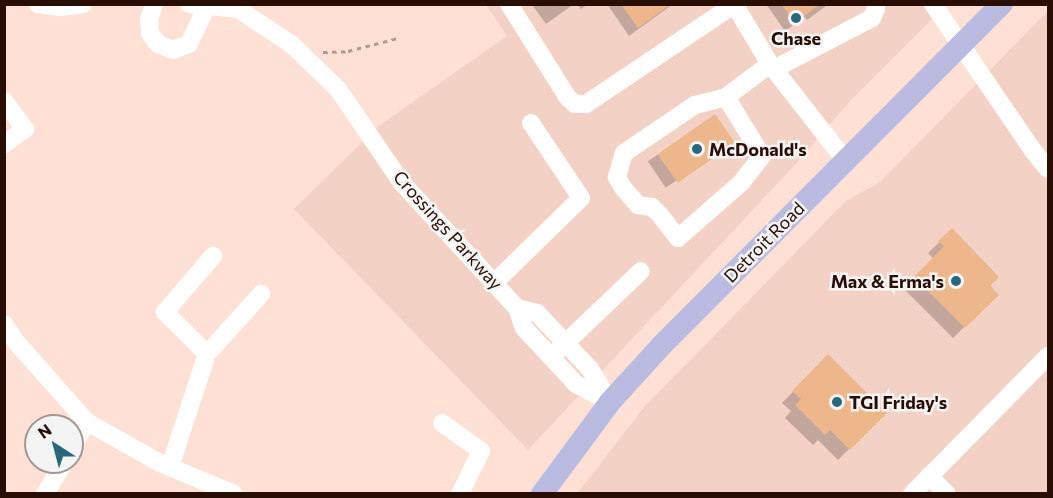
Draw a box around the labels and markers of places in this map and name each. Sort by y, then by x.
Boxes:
marker: Chase [789,11,803,25]
place label: Chase [771,27,821,49]
place label: McDonald's [709,138,807,160]
marker: McDonald's [690,142,704,156]
place label: Max & Erma's [831,270,944,292]
marker: Max & Erma's [949,274,963,288]
place label: TGI Friday's [849,391,947,413]
marker: TGI Friday's [830,395,844,409]

